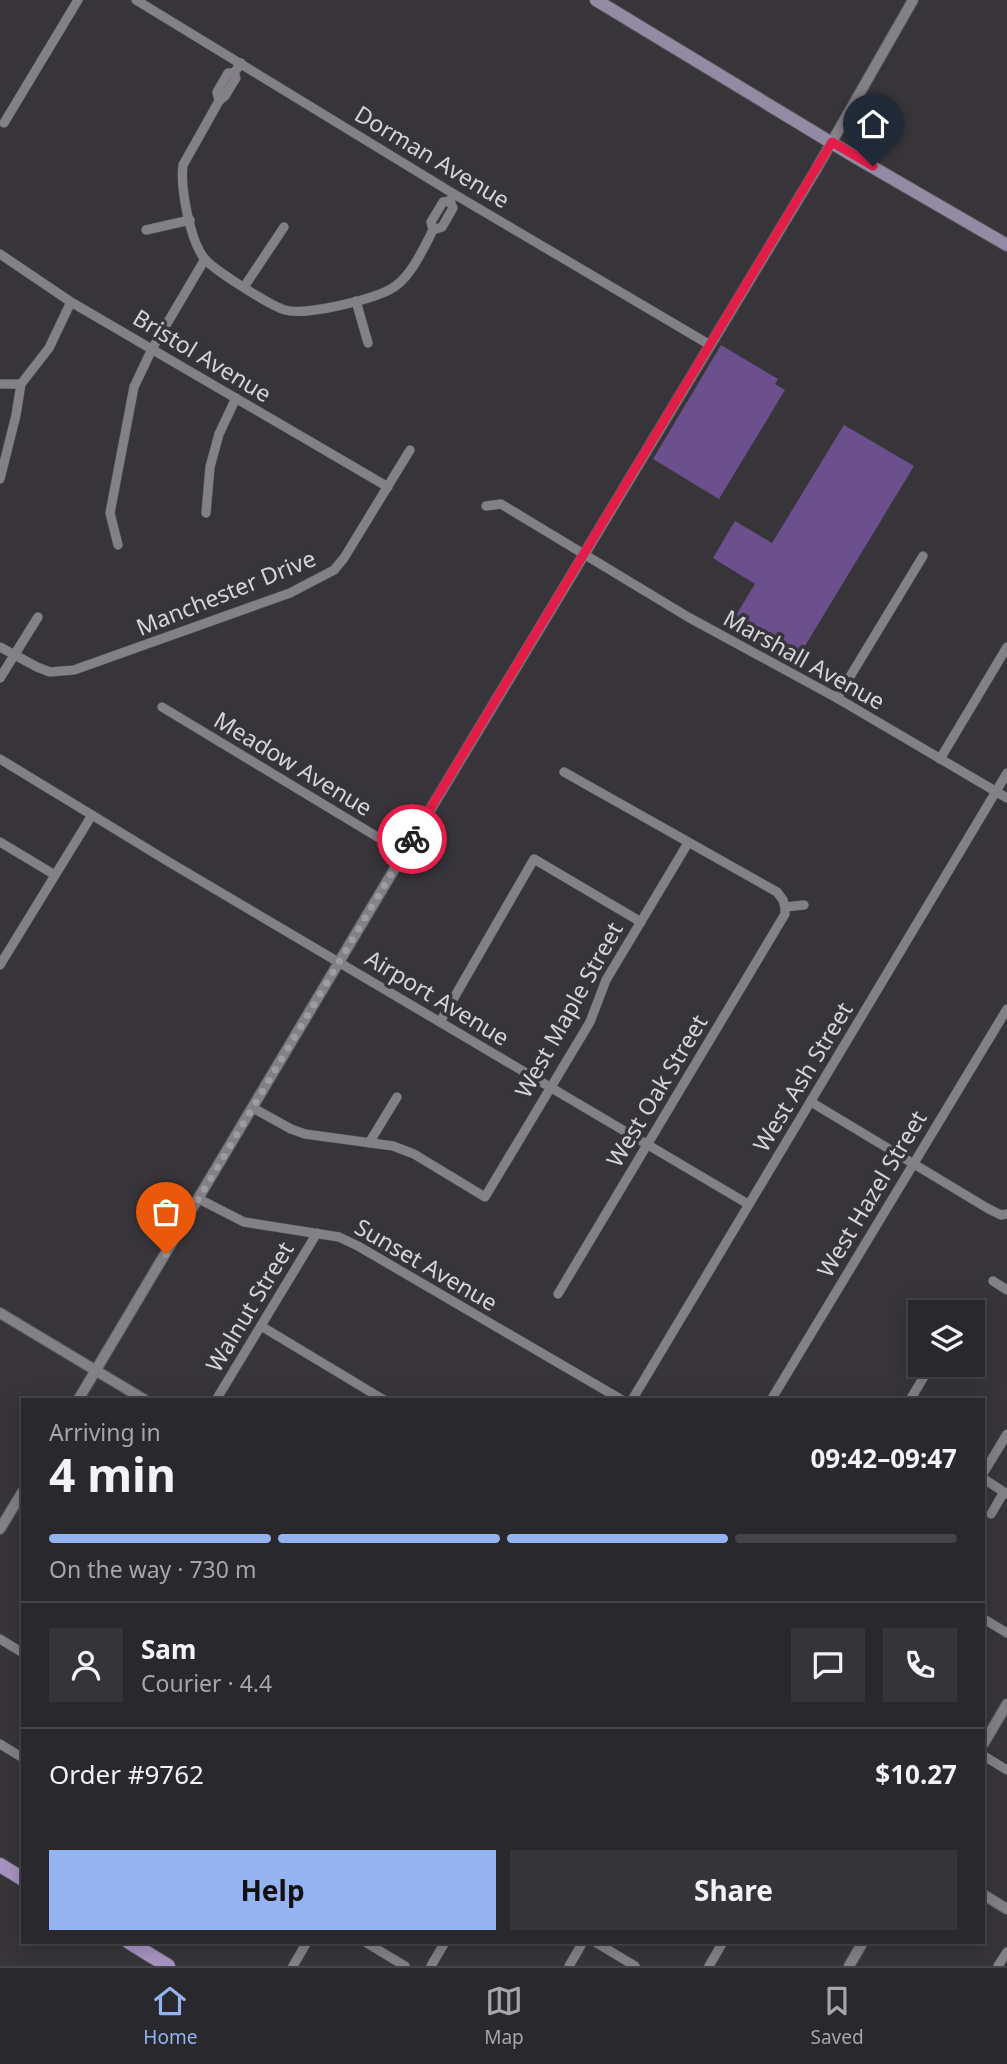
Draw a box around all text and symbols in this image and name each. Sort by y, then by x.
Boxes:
pin [843,94,903,166]
street label: Dorman Avenue [349,97,516,215]
icon: home [854,105,892,143]
street label: Bristol Avenue [127,301,278,409]
street label: Manchester Drive [131,541,320,643]
street label: Marshall Avenue [718,601,891,717]
street label: Meadow Avenue [208,703,379,823]
courier [377,804,447,874]
icon: bike [393,820,431,858]
street label: West Maple Street [507,916,630,1103]
street label: Airport Avenue [360,942,516,1053]
street label: West Ash Street [745,996,859,1157]
street label: West Oak Street [598,1008,714,1173]
street label: West Hazel Street [809,1104,934,1283]
pin [136,1182,196,1254]
icon: bag [147,1193,185,1231]
street label: Sunset Avenue [349,1210,504,1318]
street label: Walnut Street [198,1235,301,1378]
map controls [908,1300,985,1377]
button: layers [908,1300,985,1377]
text: Arriving in [49,1416,161,1448]
text: 09:42–09:47 [810,1440,957,1476]
text: 4 min [49,1443,176,1505]
text: On the way · 730 m [49,1553,256,1585]
button: person [49,1628,123,1702]
button: chat [791,1628,865,1702]
button: phone [883,1628,957,1702]
text: Sam [141,1631,196,1667]
text: Courier · 4.4 [141,1667,272,1699]
text: Order #9762 [49,1756,204,1792]
text: $10.27 [875,1756,957,1792]
button: Help [49,1850,496,1930]
button: Share [510,1850,957,1930]
tab: Home [143,1982,197,2050]
tab: Map [484,1982,524,2050]
tab: Saved [810,1982,864,2050]

